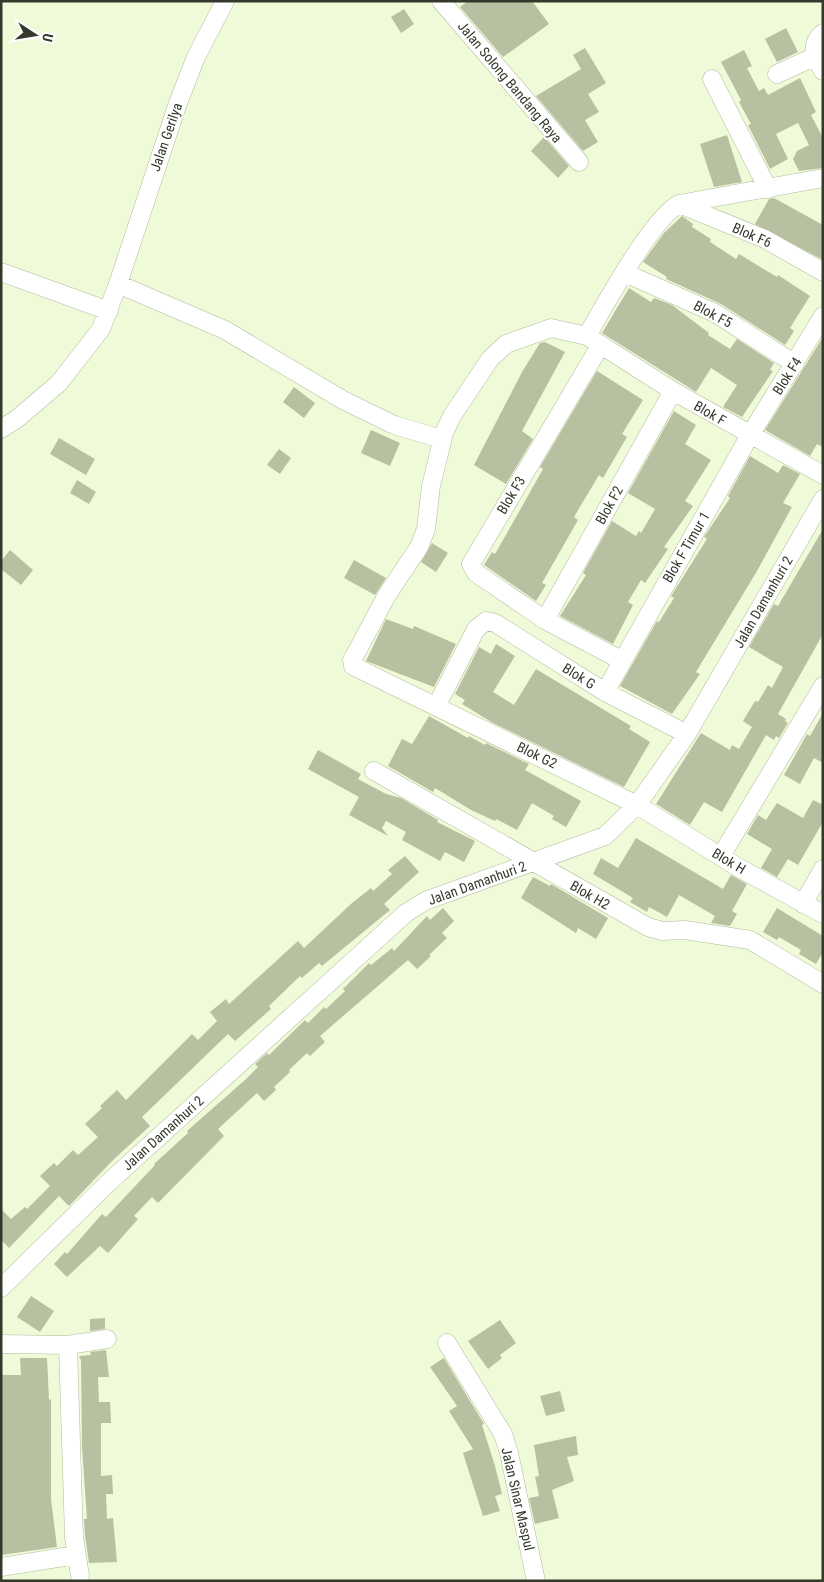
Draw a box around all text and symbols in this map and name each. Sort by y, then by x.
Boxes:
north arrow [10,10,60,60]
street label: Jalan Solong Bandang Raya [455,18,565,146]
text: U [39,32,56,43]
street label: Jalan Gerilya [147,101,185,173]
street label: Blok F6 [730,219,774,251]
street label: Blok F5 [691,297,735,331]
street label: Blok F4 [769,354,805,398]
street label: Blok F [691,398,729,429]
street label: Blok F3 [494,473,528,517]
street label: Blok F2 [592,483,626,527]
street label: Blok F Timur 1 [659,509,713,585]
street label: Jalan Damanhuri 2 [730,553,796,651]
street label: Blok G [560,660,598,692]
street label: Blok G2 [514,738,560,772]
street label: Blok H [709,845,749,877]
street label: Jalan Damanhuri 2 [426,858,528,908]
street label: Blok H2 [567,877,613,913]
street label: Jalan Damanhuri 2 [119,1092,207,1173]
street label: Jalan Sinar Maspul [498,1446,538,1552]

